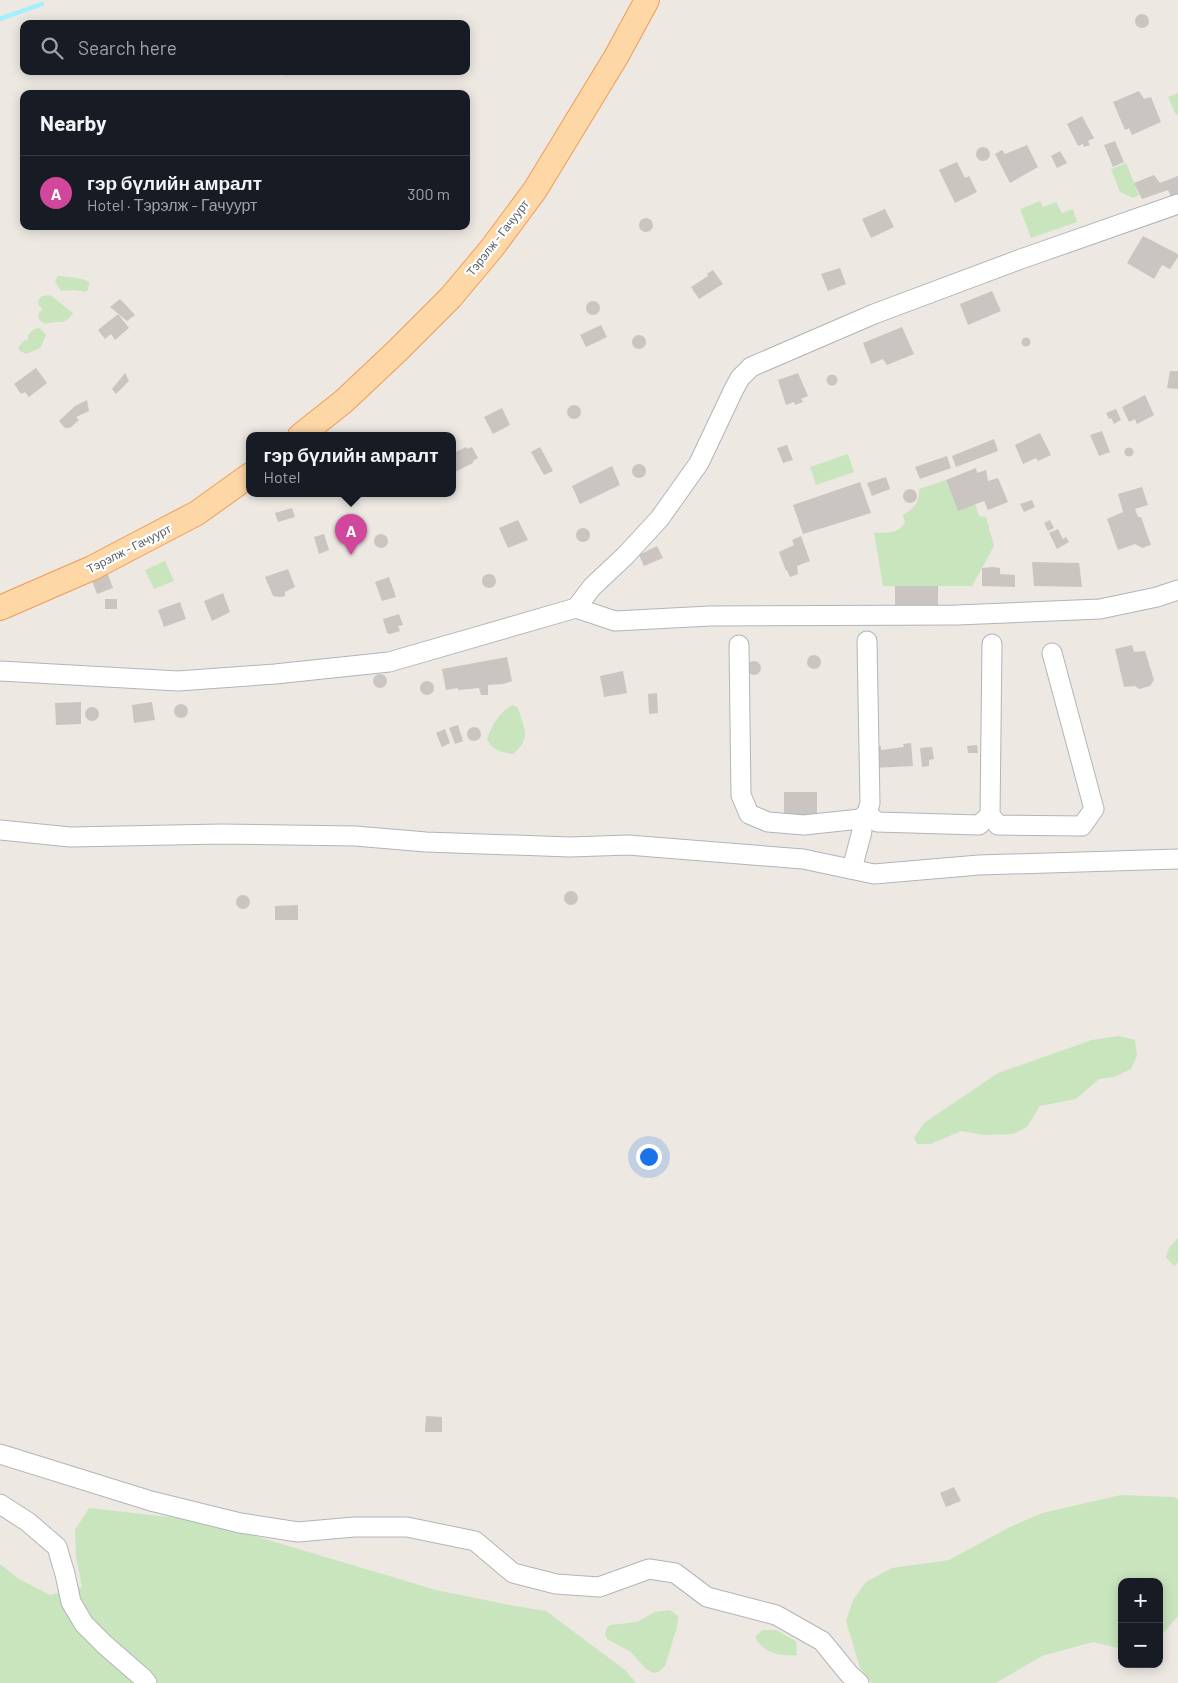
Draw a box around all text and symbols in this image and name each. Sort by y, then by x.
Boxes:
search box [20,20,470,75]
icon: search [38,34,66,62]
text: Search here [78,36,177,59]
text: Nearby [40,110,106,135]
text: гэр бүлийн амралт [87,171,262,194]
text: A [51,184,61,203]
text: 300 m [407,184,450,203]
text: Hotel · Тэрэлж - Гачуурт [87,195,257,214]
street label: Тэрэлж - Гачуурт [463,196,532,279]
popup [246,432,456,497]
text: гэр бүлийн амралт [264,443,439,466]
text: Hotel [264,467,300,486]
pin: A [335,514,367,555]
street label: Тэрэлж - Гачуурт [84,521,174,576]
your location [636,1144,662,1170]
map controls [1118,1578,1163,1668]
button: + [1118,1578,1163,1623]
button: − [1118,1623,1163,1668]

